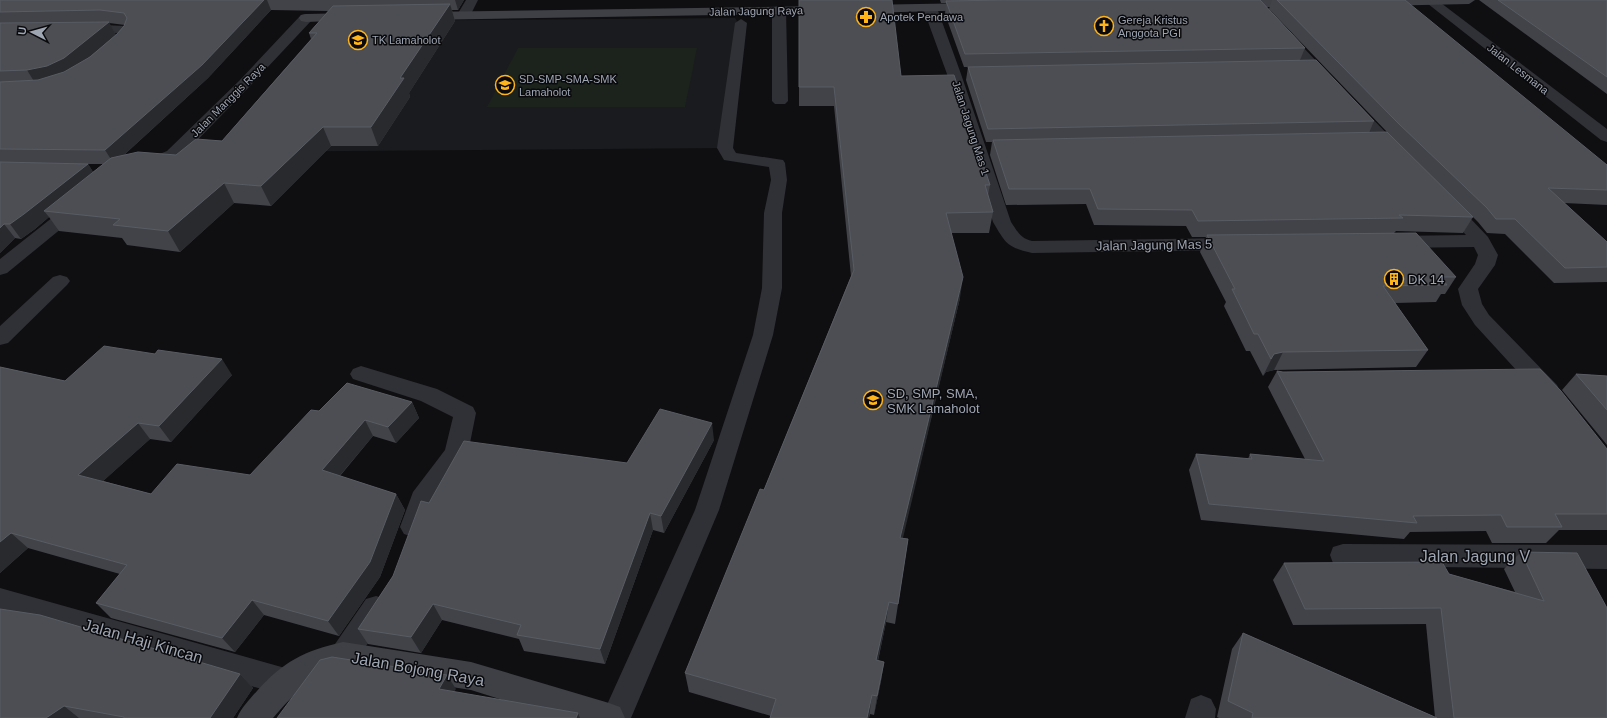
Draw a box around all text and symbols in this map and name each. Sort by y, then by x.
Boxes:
street label: Jalan Jagung Raya [709,4,804,18]
pharmacy icon: Apotek Pendawa [855,6,877,28]
place label: Apotek Pendawa [880,11,964,23]
north arrow [12,12,52,52]
place label: Gereja Kristus Anggota PGI [1118,14,1188,39]
church icon: Gereja Kristus Anggota PGI [1093,15,1115,37]
text: U [16,26,28,36]
school or university icon: TK Lamaholot [347,29,369,51]
place label: TK Lamaholot [372,34,440,46]
street label: Jalan Lesmana [1485,41,1552,97]
street label: Jalan Manggis Raya [189,60,268,139]
place label: SD-SMP-SMA-SMK Lamaholot [519,73,617,98]
school or university icon: SD-SMP-SMA-SMK Lamaholot [494,74,516,96]
street label: Jalan Jagung Mas 1 [950,79,992,177]
street label: Jalan Jagung Mas 5 [1096,236,1212,254]
building icon: DK 14 [1383,268,1405,290]
place label: DK 14 [1408,272,1444,287]
place label: SD, SMP, SMA, SMK Lamaholot [887,386,980,416]
school or university icon: SD, SMP, SMA, SMK Lamaholot [862,389,884,411]
street label: Jalan Jagung V [1420,548,1530,565]
street label: Jalan Haji Kincan [81,616,205,666]
street label: Jalan Bojong Raya [350,649,486,689]

